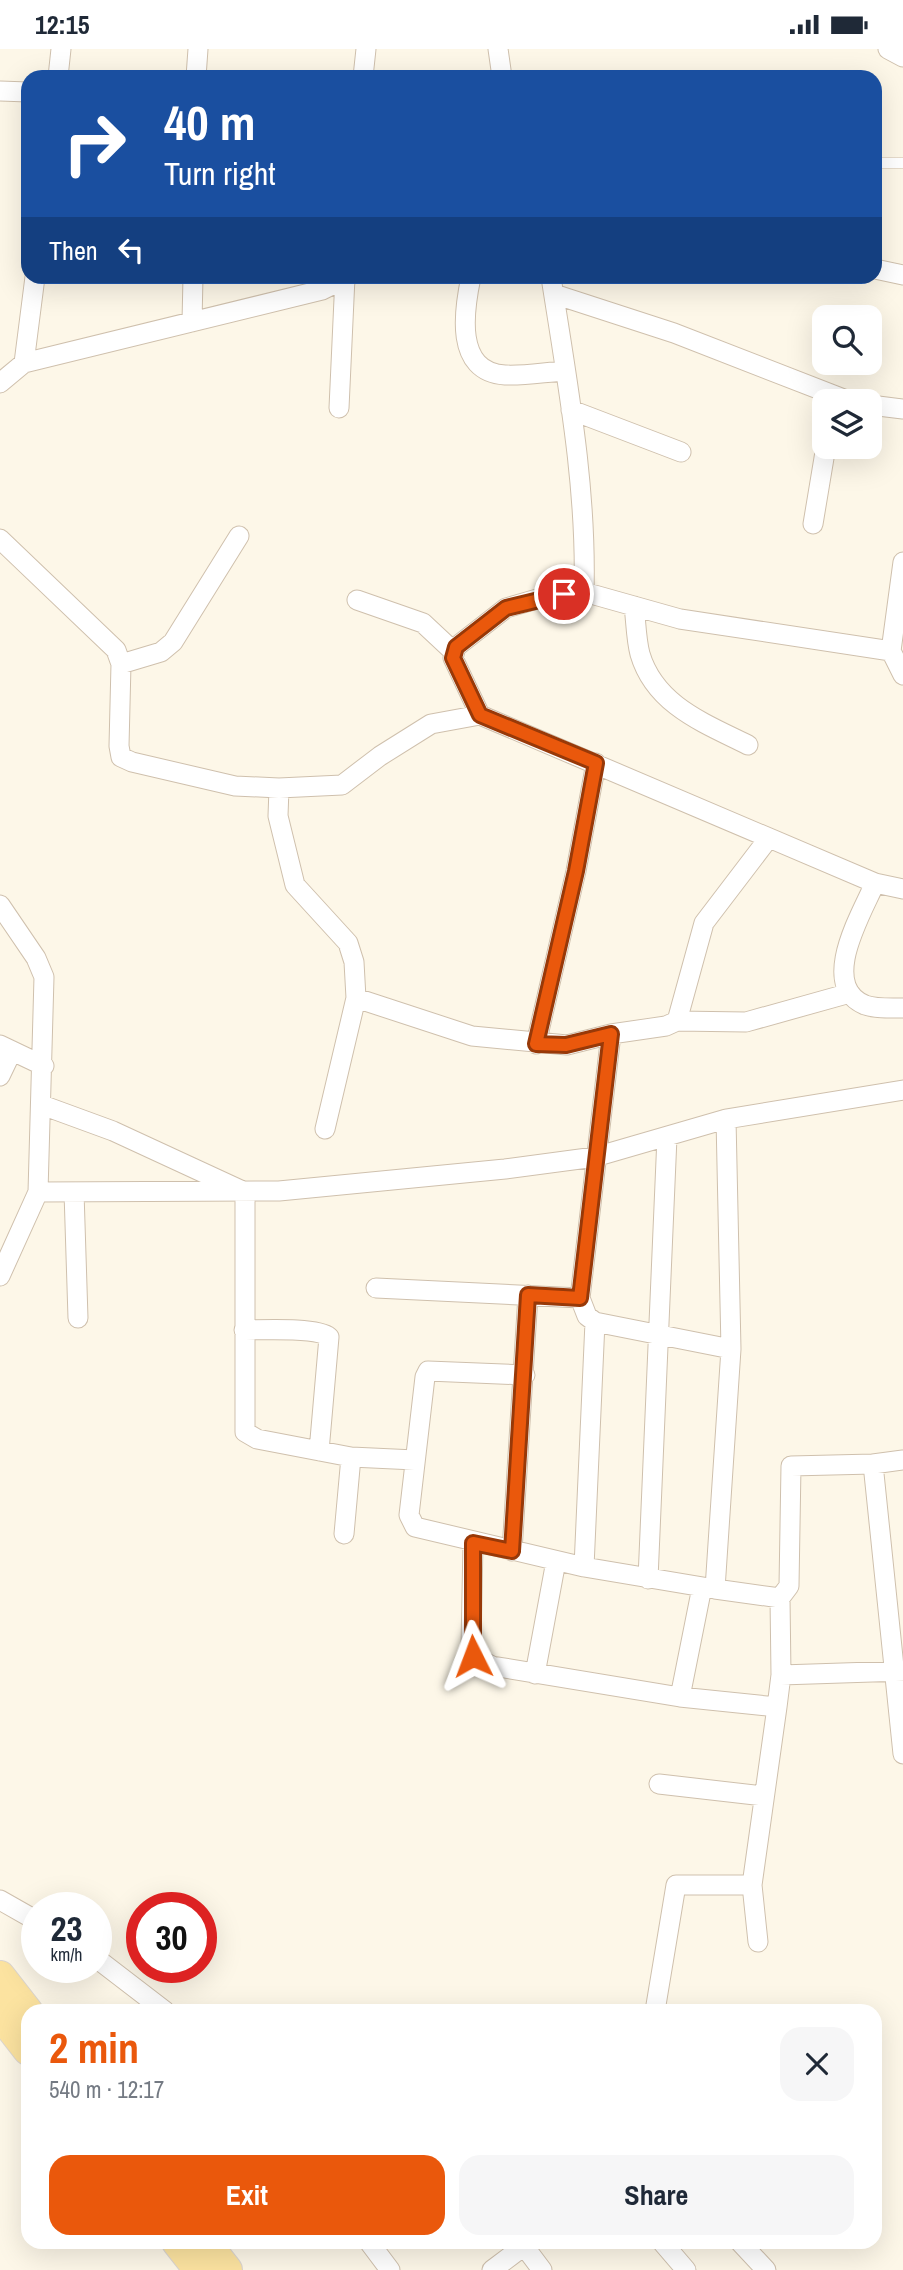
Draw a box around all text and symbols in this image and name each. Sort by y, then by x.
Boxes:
text: 12:15 [35,7,90,42]
text: 40 m [164,89,256,155]
icon: right [49,98,140,189]
text: Turn right [164,152,276,195]
icon: left [112,231,150,269]
text: Then [49,233,98,268]
map controls [812,305,882,459]
button: search [812,305,882,375]
button: layers [812,389,882,459]
pin [534,564,594,624]
icon: arrive [545,575,583,613]
position arrow [436,1619,510,1693]
speed limit sign: 30 [126,1892,217,1983]
text: 23 [51,1905,82,1952]
text: km/h [51,1942,83,1967]
text: 2 min [49,2020,139,2076]
button: close [780,2027,854,2101]
text: 540 m · 12:17 [49,2074,164,2105]
button: Exit [49,2155,445,2235]
button: Share [459,2155,854,2235]

